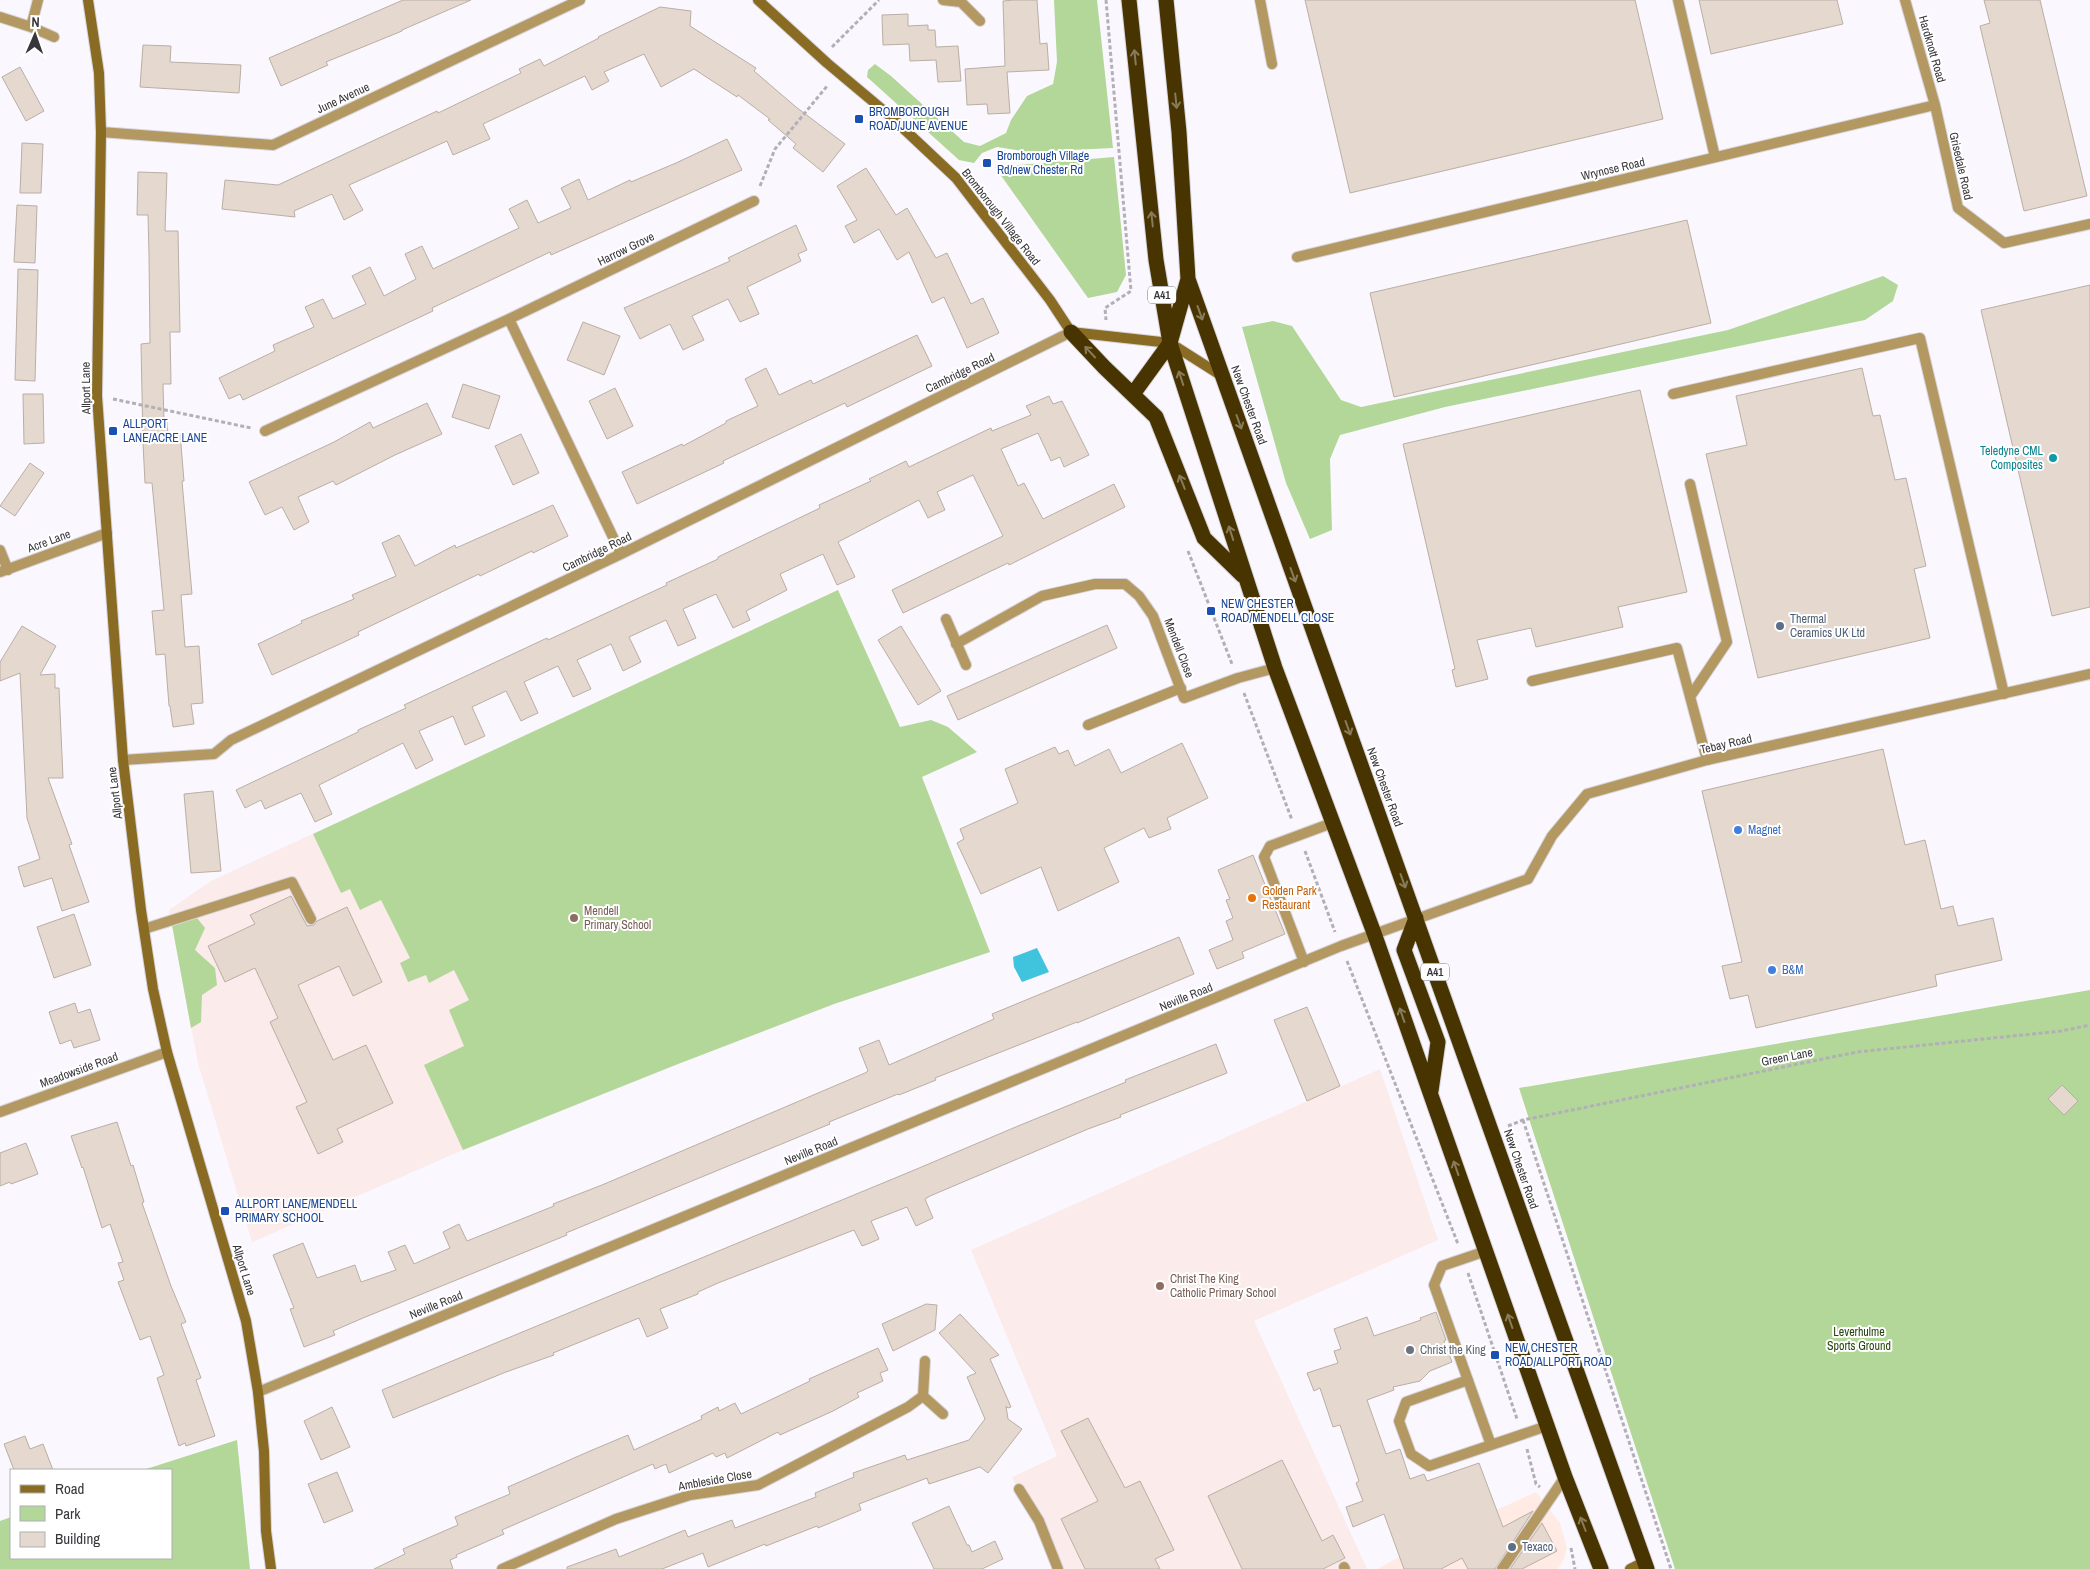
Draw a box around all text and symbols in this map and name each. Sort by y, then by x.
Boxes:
north arrow [10,10,60,60]
text: N [31,13,40,31]
street label: Hardknott Road [1915,14,1949,84]
one-way arrow [1130,49,1140,65]
street label: June Avenue [314,79,372,117]
one-way arrow [1171,92,1181,108]
place label: BROMBOROUGH ROAD/JUNE AVENUE [869,104,968,134]
marker: BROMBOROUGH ROAD/JUNE AVENUE [853,113,865,125]
street label: Grisedale Road [1945,131,1977,201]
place label: Bromborough Village Rd/new Chester Rd [997,148,1089,178]
street label: Wrynose Road [1580,154,1646,184]
marker: Bromborough Village Rd/new Chester Rd [981,157,993,169]
street label: Bromborough Village Road [958,165,1044,269]
one-way arrow [1147,211,1157,227]
street label: Harrow Grove [595,228,657,270]
road number: A41 [1148,286,1176,304]
one-way arrow [1196,305,1205,320]
one-way arrow [1084,346,1096,359]
street label: Cambridge Road [923,349,997,397]
street label: Allport Lane [78,362,94,415]
street label: New Chester Road [1227,363,1271,447]
one-way arrow [1176,371,1185,386]
one-way arrow [1235,414,1244,429]
place label: ALLPORT LANE/ACRE LANE [122,416,207,446]
marker: ALLPORT LANE/ACRE LANE [107,425,119,437]
place label: Teledyne CML Composites [1980,443,2044,473]
marker: Teledyne CML Composites [2047,452,2059,464]
one-way arrow [1177,475,1186,490]
one-way arrow [1226,525,1235,541]
street label: Acre Lane [24,526,73,557]
street label: Cambridge Road [560,528,634,576]
one-way arrow [1289,567,1298,582]
place label: NEW CHESTER ROAD/MENDELL CLOSE [1221,596,1334,626]
marker: NEW CHESTER ROAD/MENDELL CLOSE [1205,605,1217,617]
place label: Thermal Ceramics UK Ltd [1790,611,1865,641]
street label: Mendell Close [1160,616,1198,680]
marker: Thermal Ceramics UK Ltd [1774,620,1786,632]
one-way arrow [1344,720,1353,735]
street label: Tebay Road [1699,730,1753,758]
street label: New Chester Road [1363,745,1407,829]
street label: Allport Lane [104,766,126,821]
place label: Magnet [1748,822,1781,838]
marker: Magnet [1732,824,1744,836]
one-way arrow [1398,873,1408,889]
place label: Golden Park Restaurant [1262,883,1317,913]
marker: Golden Park Restaurant [1246,892,1258,904]
place label: Mendell Primary School [584,903,651,933]
marker: Mendell Primary School [568,912,580,924]
place label: B&M [1782,962,1803,978]
road number: A41 [1421,964,1449,980]
marker: B&M [1766,964,1778,976]
street label: Neville Road [1157,979,1215,1015]
one-way arrow [1397,1007,1407,1023]
street label: Green Lane [1760,1044,1814,1070]
street label: Meadowside Road [38,1048,120,1092]
street label: New Chester Road [1500,1127,1542,1211]
street label: Neville Road [782,1133,840,1169]
one-way arrow [1451,1160,1461,1176]
place label: ALLPORT LANE/MENDELL PRIMARY SCHOOL [234,1196,358,1226]
marker: ALLPORT LANE/MENDELL PRIMARY SCHOOL [219,1205,231,1217]
street label: Allport Lane [228,1242,259,1297]
place label: Christ The King Catholic Primary School [1170,1271,1276,1301]
marker: Christ The King Catholic Primary School [1154,1280,1166,1292]
street label: Neville Road [407,1287,465,1323]
one-way arrow [1505,1313,1515,1329]
park label: Leverhulme Sports Ground [1827,1324,1891,1354]
place label: NEW CHESTER ROAD/ALLPORT ROAD [1505,1340,1612,1370]
place label: Christ the King [1420,1342,1486,1358]
marker: Christ the King [1404,1344,1416,1356]
marker: NEW CHESTER ROAD/ALLPORT ROAD [1489,1349,1501,1361]
street label: Ambleside Close [676,1466,753,1495]
legend [10,1469,172,1559]
text: Road [55,1478,84,1499]
text: Park [55,1503,81,1524]
one-way arrow [1578,1516,1587,1532]
text: Building [55,1528,100,1549]
place label: Texaco [1522,1539,1553,1555]
marker: Texaco [1506,1541,1518,1553]

